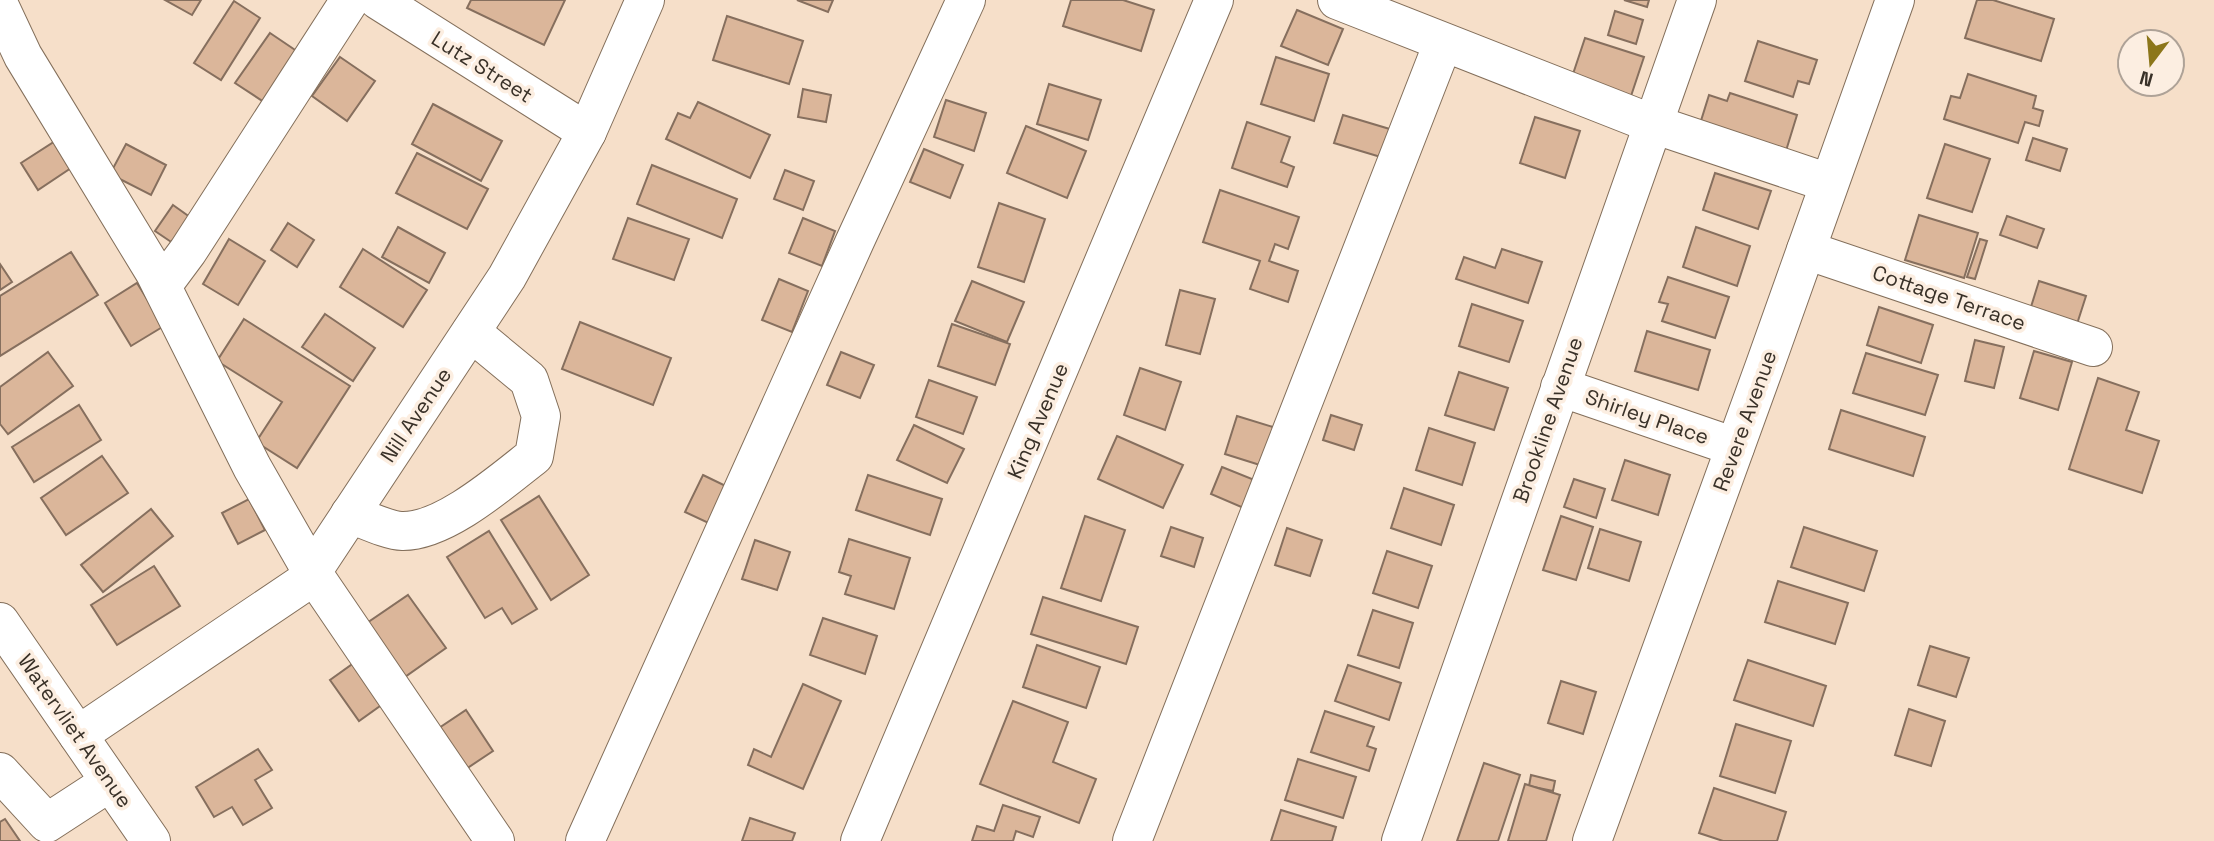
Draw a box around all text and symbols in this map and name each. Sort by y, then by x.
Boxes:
street label: Lutz Street [427,25,538,108]
north arrow [2116,28,2186,98]
text: N [2137,65,2156,93]
street label: Cottage Terrace [1869,259,2029,336]
street label: Brookline Avenue [1507,333,1589,506]
street label: Revere Avenue [1707,347,1782,495]
street label: King Avenue [1001,359,1074,483]
street label: Nill Avenue [374,362,457,467]
street label: Shirley Place [1582,383,1713,450]
street label: Watervliet Avenue [12,649,139,813]

